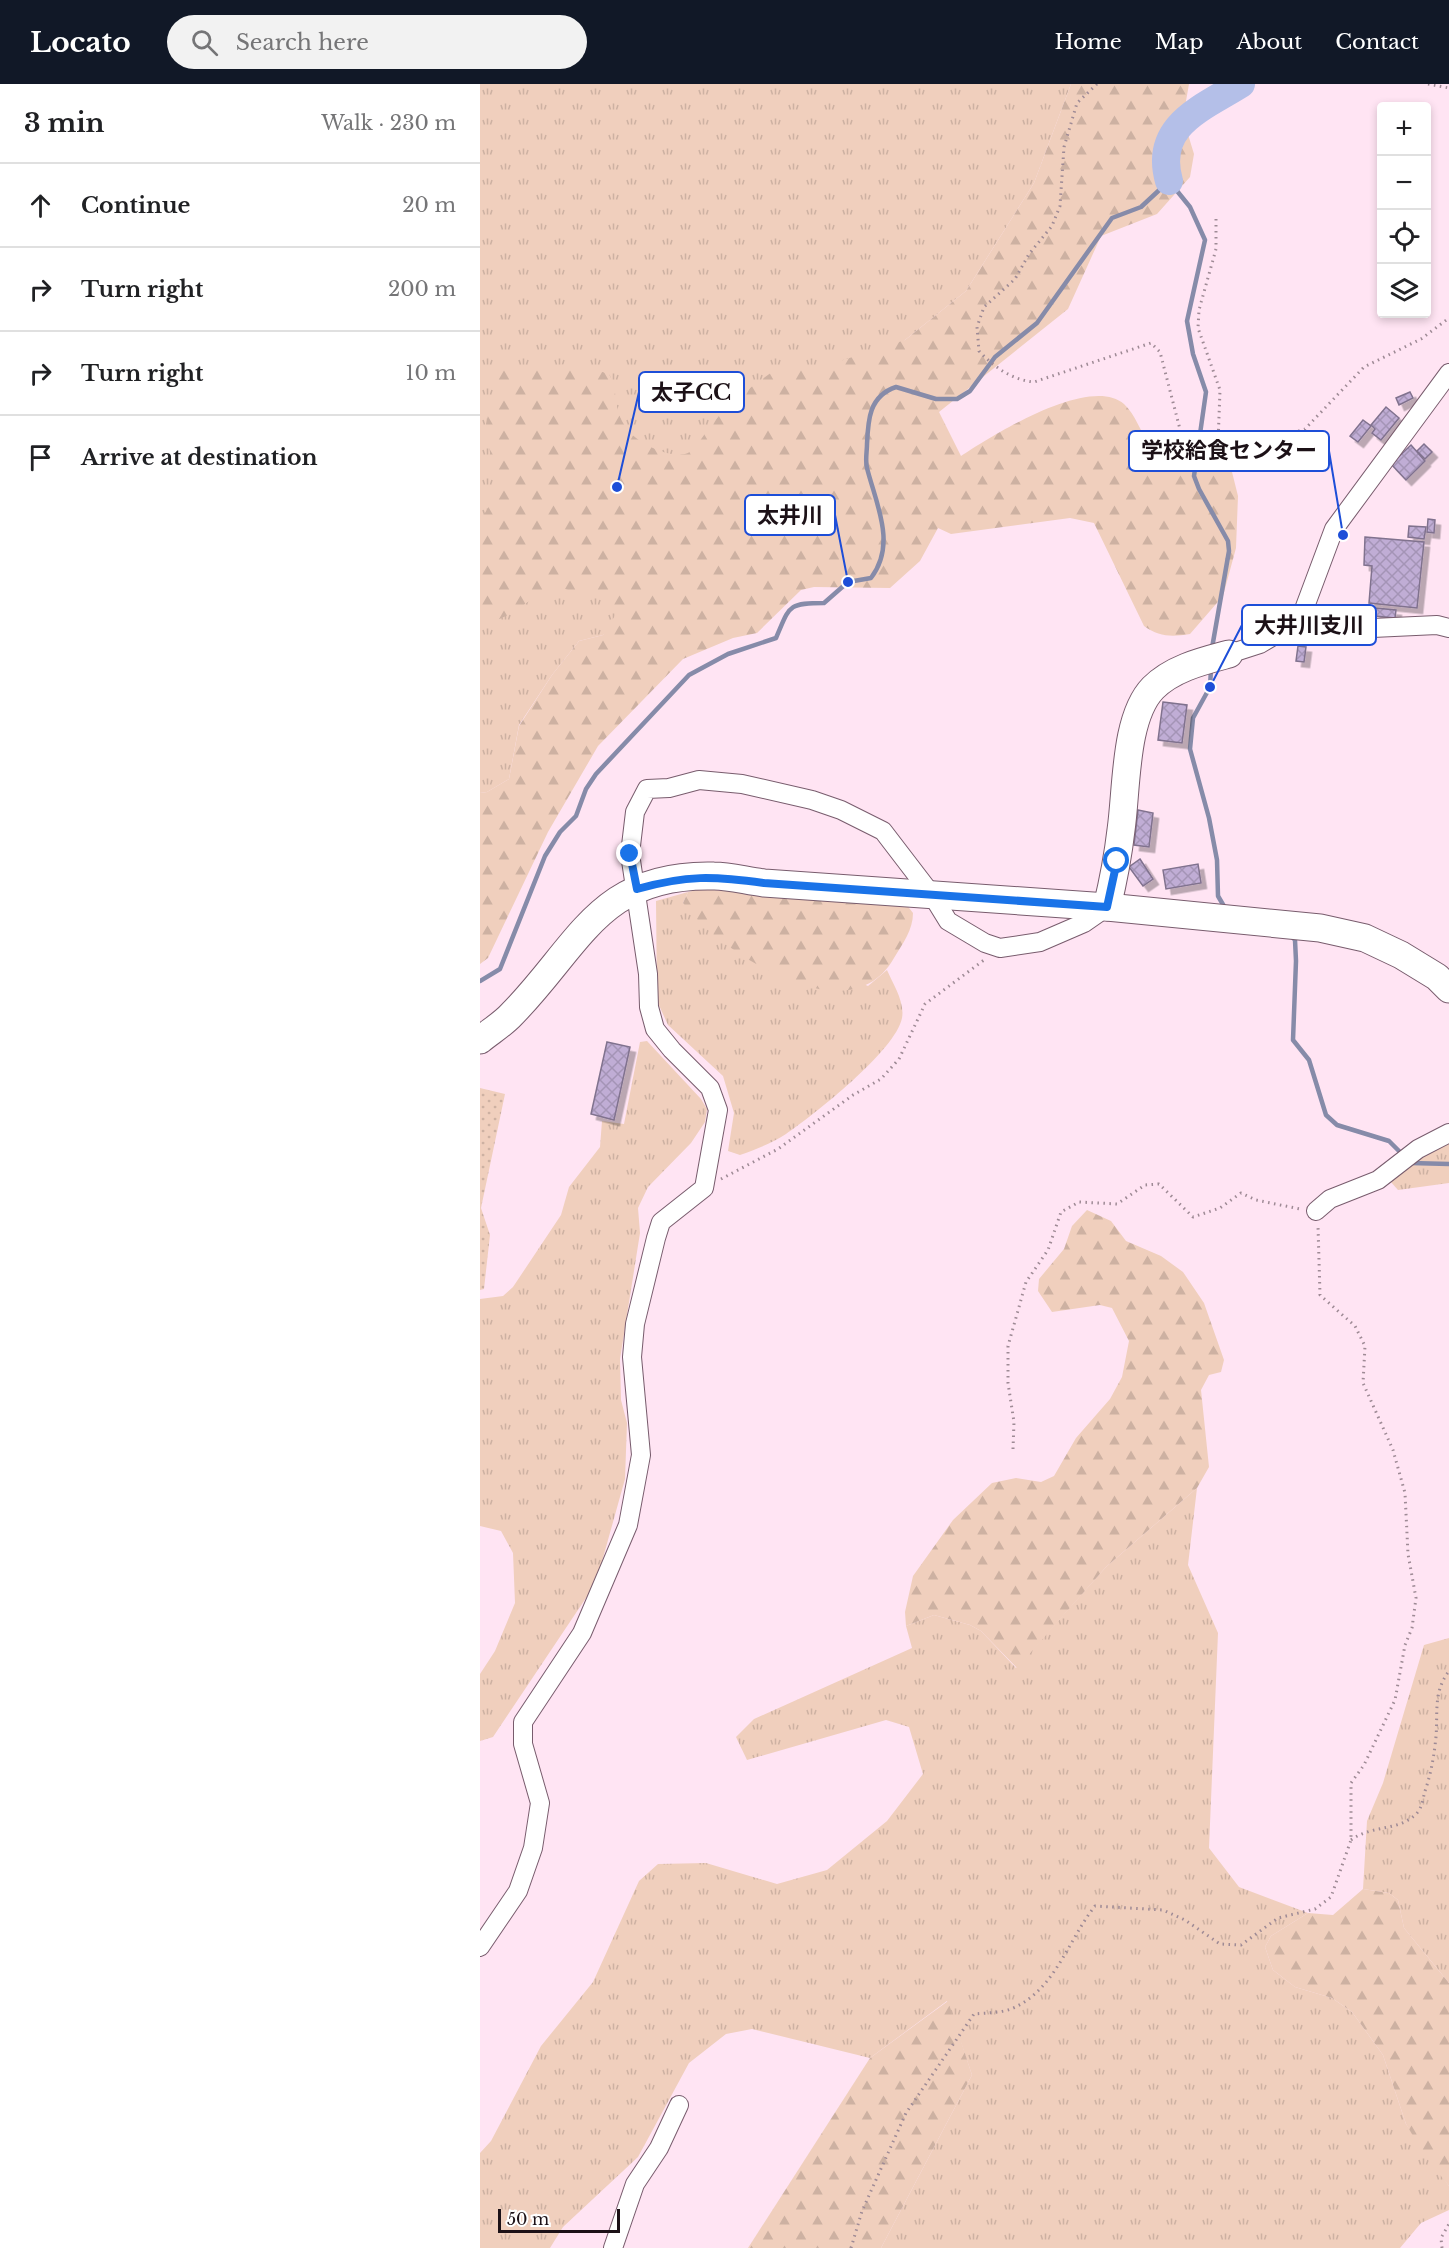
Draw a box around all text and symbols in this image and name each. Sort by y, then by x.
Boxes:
search box [167,15,587,69]
text: Locato [30,25,131,60]
icon: search [188,26,221,59]
text: Search here [236,29,369,56]
text: Home [1055,29,1122,55]
text: Map [1155,29,1203,55]
text: About [1236,29,1302,55]
text: Contact [1335,29,1419,55]
map controls [1377,102,1431,318]
button: + [1377,102,1431,156]
text: 3 min [24,107,105,139]
text: Walk · 230 m [321,111,456,135]
button: − [1377,156,1431,210]
icon: ahead [24,189,57,222]
text: Continue [81,192,190,219]
text: 20 m [402,193,456,217]
button: locate [1377,210,1431,264]
button: layers [1377,264,1431,318]
icon: right [24,273,57,306]
text: Turn right [81,276,203,303]
text: 200 m [388,277,456,301]
icon: right [24,357,57,390]
text: Turn right [81,360,203,387]
text: 10 m [406,361,456,385]
callout: 太子CC [639,372,744,412]
text: 太子CC [651,379,731,406]
callout: 学校給食センター [1129,431,1329,471]
text: 学校給食センター [1141,437,1317,464]
icon: arrive [24,441,57,474]
text: Arrive at destination [81,444,318,471]
callout: 太井川 [745,495,835,535]
text: 太井川 [757,502,823,529]
callout: 大井川支川 [1242,605,1376,645]
text: 大井川支川 [1254,612,1364,639]
route end [616,840,642,866]
route start [1103,847,1129,873]
scale bar [498,2206,620,2234]
text: 50 m [507,2209,549,2229]

